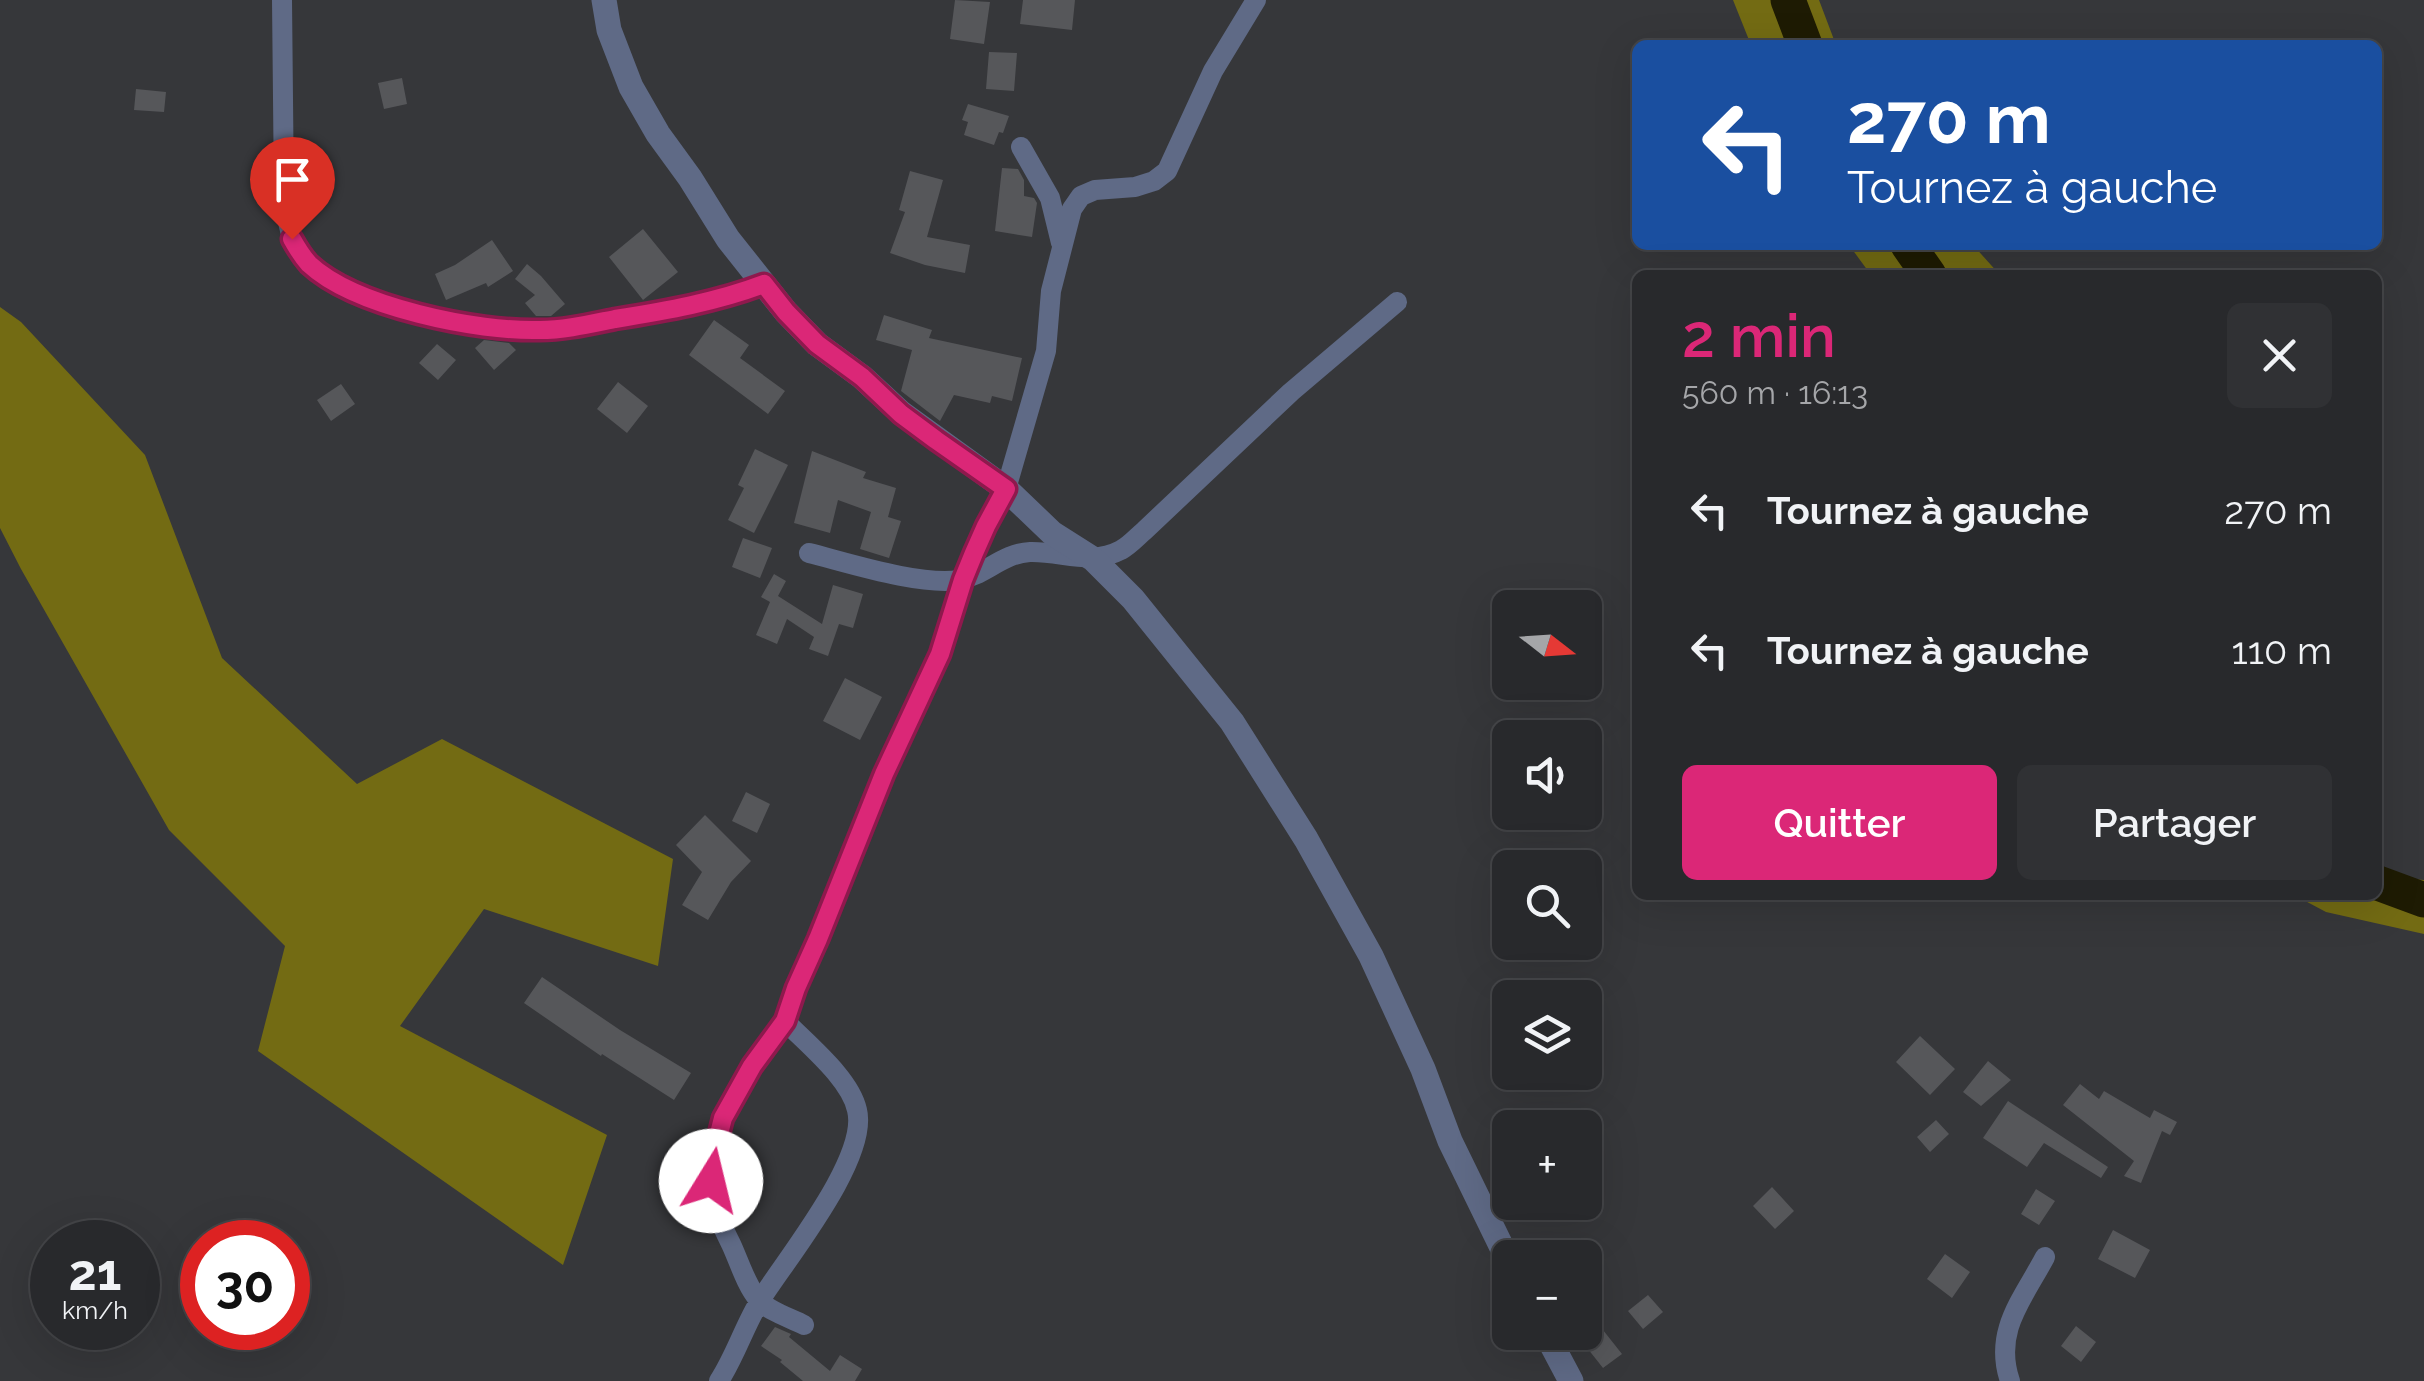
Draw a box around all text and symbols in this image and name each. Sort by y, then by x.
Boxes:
text: 270 m [1847,77,2051,159]
icon: left [1682,80,1812,210]
pin [250,137,335,240]
icon: arrive [265,152,320,207]
text: Tournez à gauche [1847,161,2217,214]
text: 2 min [1682,301,1836,371]
button: close [2227,303,2332,408]
text: 560 m · 16:13 [1682,374,1868,411]
icon: left [1682,483,1737,538]
text: Tournez à gauche [1767,488,2089,533]
text: 270 m [2224,488,2332,533]
north arrow [1492,590,1602,700]
map controls [1492,590,1602,1350]
icon: left [1682,623,1737,678]
text: Tournez à gauche [1767,628,2089,673]
text: 110 m [2232,628,2332,673]
button: sound [1492,720,1602,830]
button: Quitter [1682,765,1997,880]
button: Partager [2017,765,2332,880]
button: search [1492,850,1602,960]
button: layers [1492,980,1602,1090]
button: + [1492,1110,1602,1220]
position arrow [659,1129,763,1233]
speed limit sign: 30 [180,1220,310,1350]
button: − [1492,1240,1602,1350]
text: 21 [69,1243,121,1302]
text: km/h [62,1295,128,1325]

